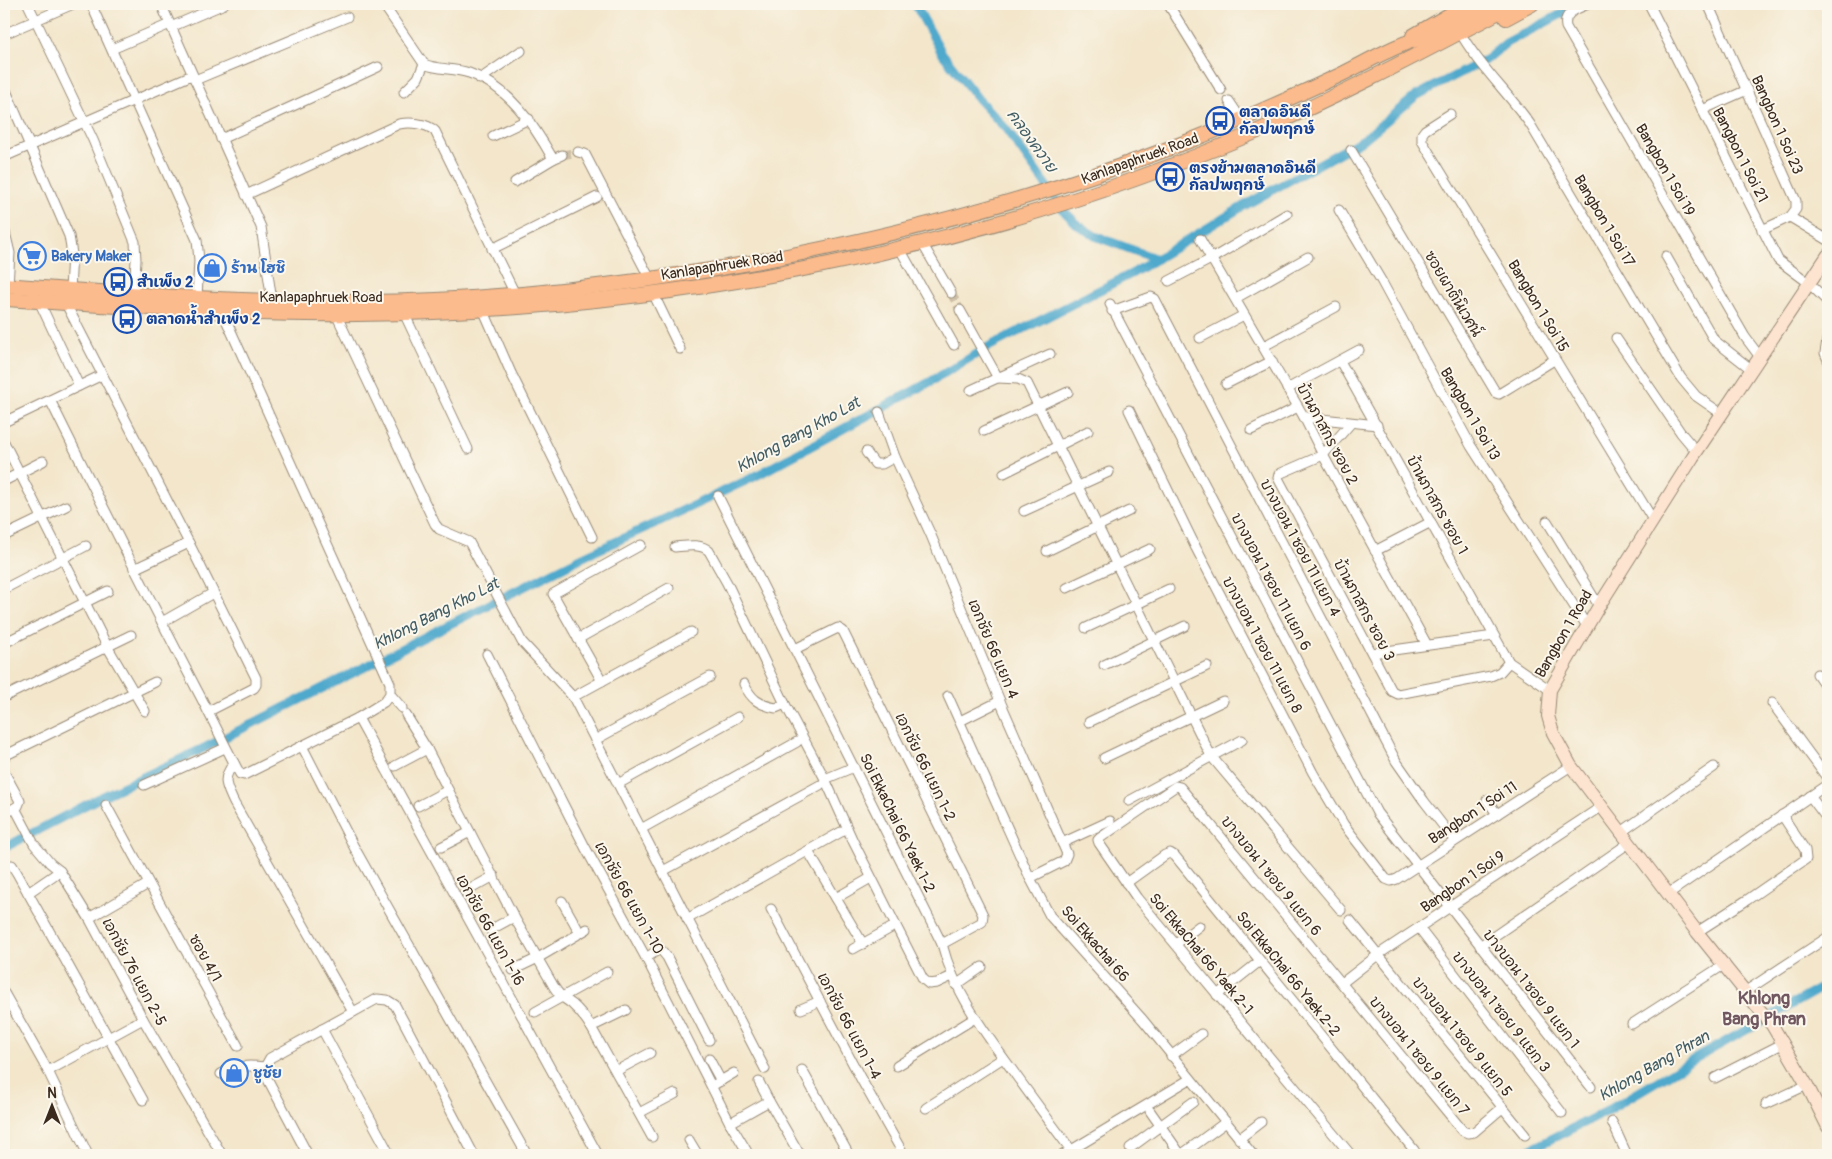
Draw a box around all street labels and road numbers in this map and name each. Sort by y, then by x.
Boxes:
street label: Bangbon 1 Soi 23 [1747,73,1807,177]
street label: Bangbon 1 Soi 21 [1708,104,1772,206]
street label: Bangbon 1 Soi 19 [1631,120,1699,220]
street label: Kanlapaphruek Road [1079,129,1201,189]
street label: Bangbon 1 Soi 17 [1569,172,1639,270]
street label: Kanlapaphruek Road [659,247,785,285]
street label: ซอยผาตินิเวศน์ [1420,247,1487,341]
street label: Bangbon 1 Soi 15 [1503,257,1573,355]
street label: Kanlapaphruek Road [259,288,383,307]
street label: Bangbon 1 Soi 13 [1436,364,1504,464]
street label: บ้านภาสกร ซอย 2 [1292,379,1363,488]
street label: บ้านภาสกร ซอย 1 [1402,452,1473,558]
street label: บางบอน 1 ซอย 11 แยก 4 [1256,476,1344,620]
street label: บางบอน 1 ซอย 11 แยก 6 [1227,510,1315,654]
street label: บ้านภาสกร ซอย 3 [1329,555,1400,664]
street label: บางบอน 1 ซอย 11 แยก 8 [1218,573,1306,717]
street label: Bangbon 1 Road [1531,587,1597,681]
street label: เอกชัย 66 แยก 4 [963,596,1023,702]
street label: เอกชัย 66 แยก 1-2 [891,710,959,824]
street label: Soi EkkaChai 66 Yaek 1-2 [855,750,939,896]
street label: Bangbon 1 Soi 11 [1425,777,1521,849]
street label: บางบอน 1 ซอย 9 แยก 6 [1217,812,1325,940]
street label: เอกชัย 66 แยก 1-10 [590,838,668,958]
street label: Bangbon 1 Soi 9 [1417,847,1509,917]
street label: เอกชัย 66 แยก 1-16 [452,871,528,989]
street label: Soi EkkaChai 66 Yaek 2-1 [1145,889,1257,1019]
street label: Soi Ekkachai 66 [1057,902,1133,986]
street label: Soi EkkaChai 66 Yaek 2-2 [1232,908,1344,1040]
street label: เอกชัย 76 แยก 2-5 [98,915,170,1029]
street label: บางบอน 1 ซอย 9 แยก 1 [1478,926,1584,1052]
street label: ซอย 4/1 [184,931,226,985]
street label: บางบอน 1 ซอย 9 แยก 3 [1448,948,1554,1076]
street label: เอกชัย 66 แยก 1-4 [813,969,885,1083]
street label: บางบอน 1 ซอย 9 แยก 5 [1408,973,1516,1101]
street label: บางบอน 1 ซอย 9 แยก 7 [1365,992,1473,1120]

